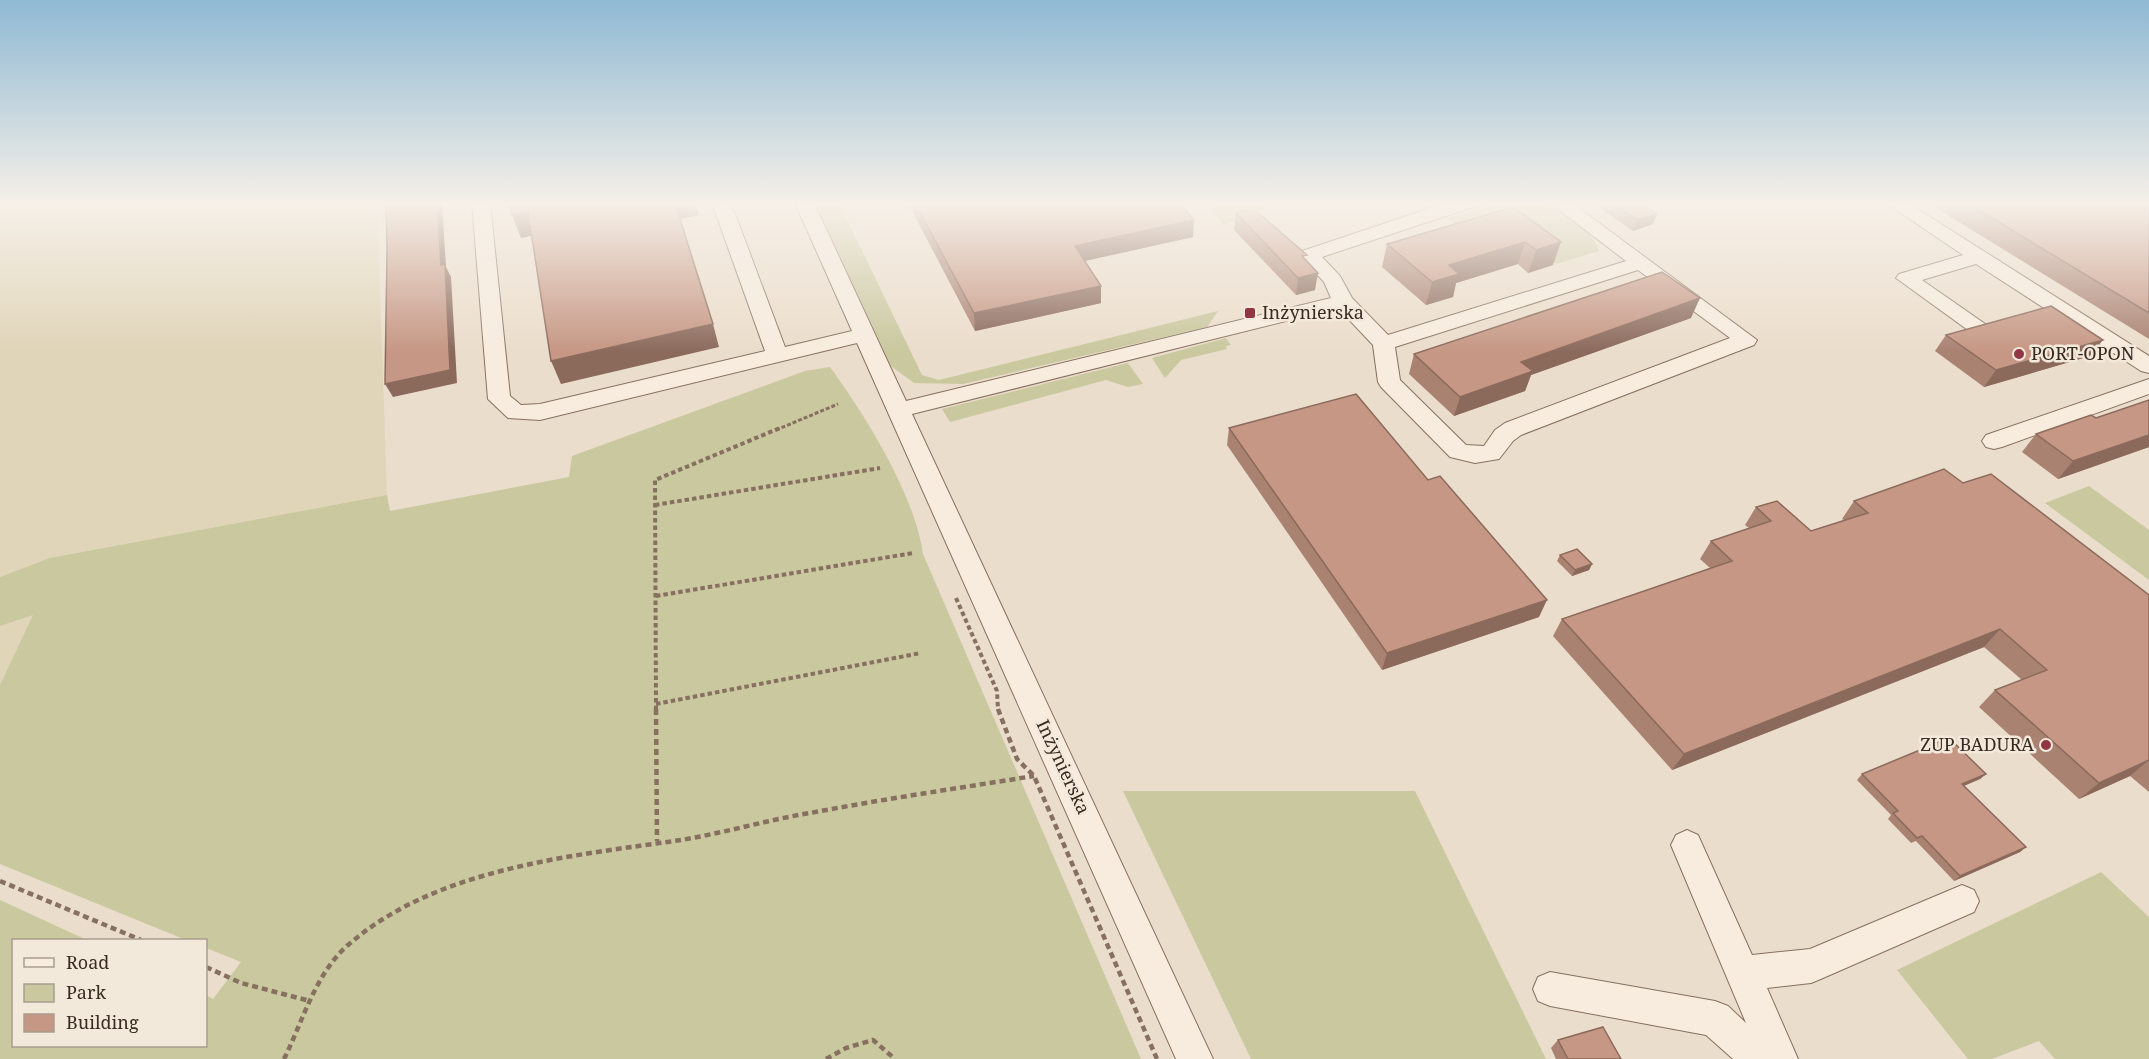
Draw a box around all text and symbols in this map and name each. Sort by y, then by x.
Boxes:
place label: Inżynierska [1262,300,1364,324]
marker: Inżynierska [1243,306,1257,320]
place label: PORT-OPON [2031,341,2135,365]
marker: PORT-OPON [2012,347,2026,361]
street label: Inżynierska [1032,715,1096,818]
place label: ZUP BADURA [1920,732,2034,756]
marker: ZUP BADURA [2039,738,2053,752]
legend [12,939,207,1047]
text: Road [66,950,109,974]
text: Park [66,980,106,1004]
text: Building [66,1010,139,1034]

